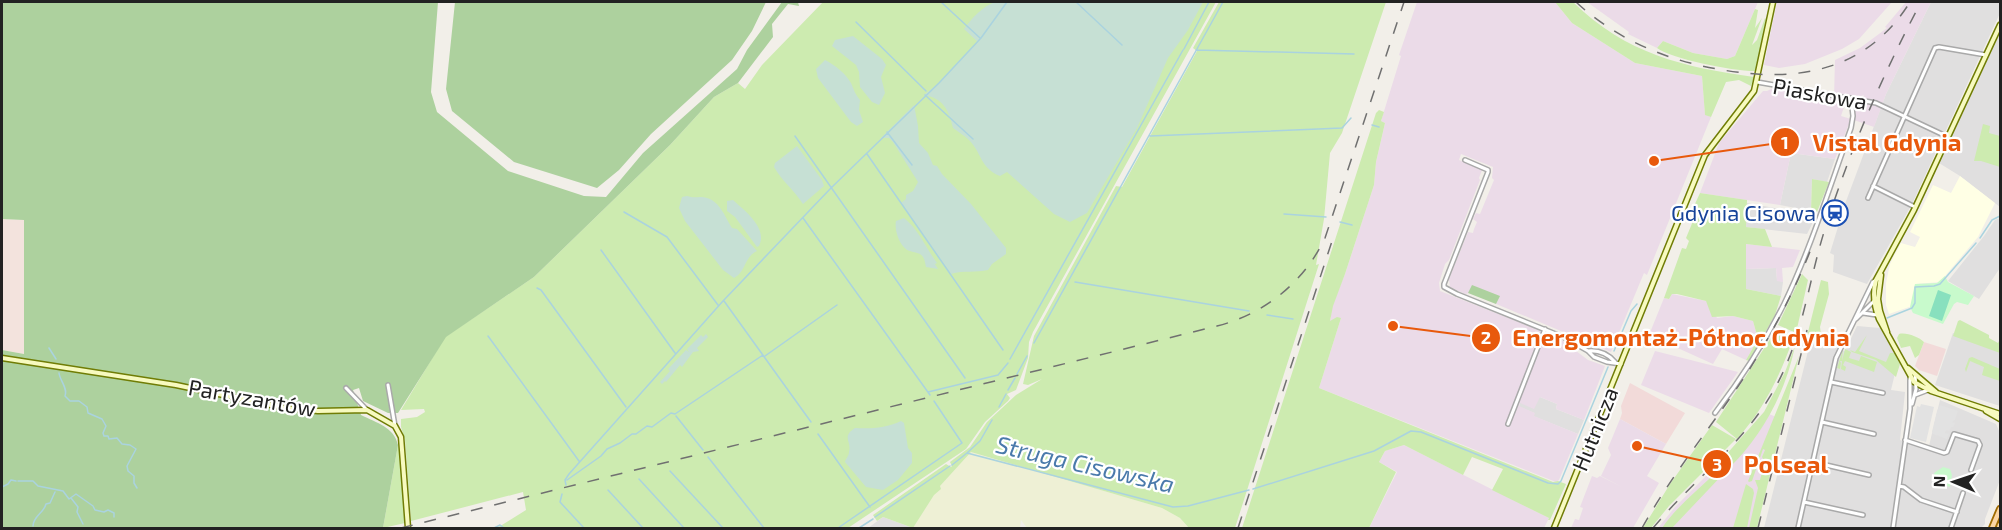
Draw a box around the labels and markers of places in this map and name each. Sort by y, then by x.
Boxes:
callout: Vistal Gdynia [1770,121,1974,163]
station icon: Gdynia Cisowa [1820,198,1850,228]
place label: Gdynia Cisowa [1671,199,1816,225]
callout: Energomontaż-Północ Gdynia [1471,317,1862,359]
callout: Polseal [1702,443,1841,485]

